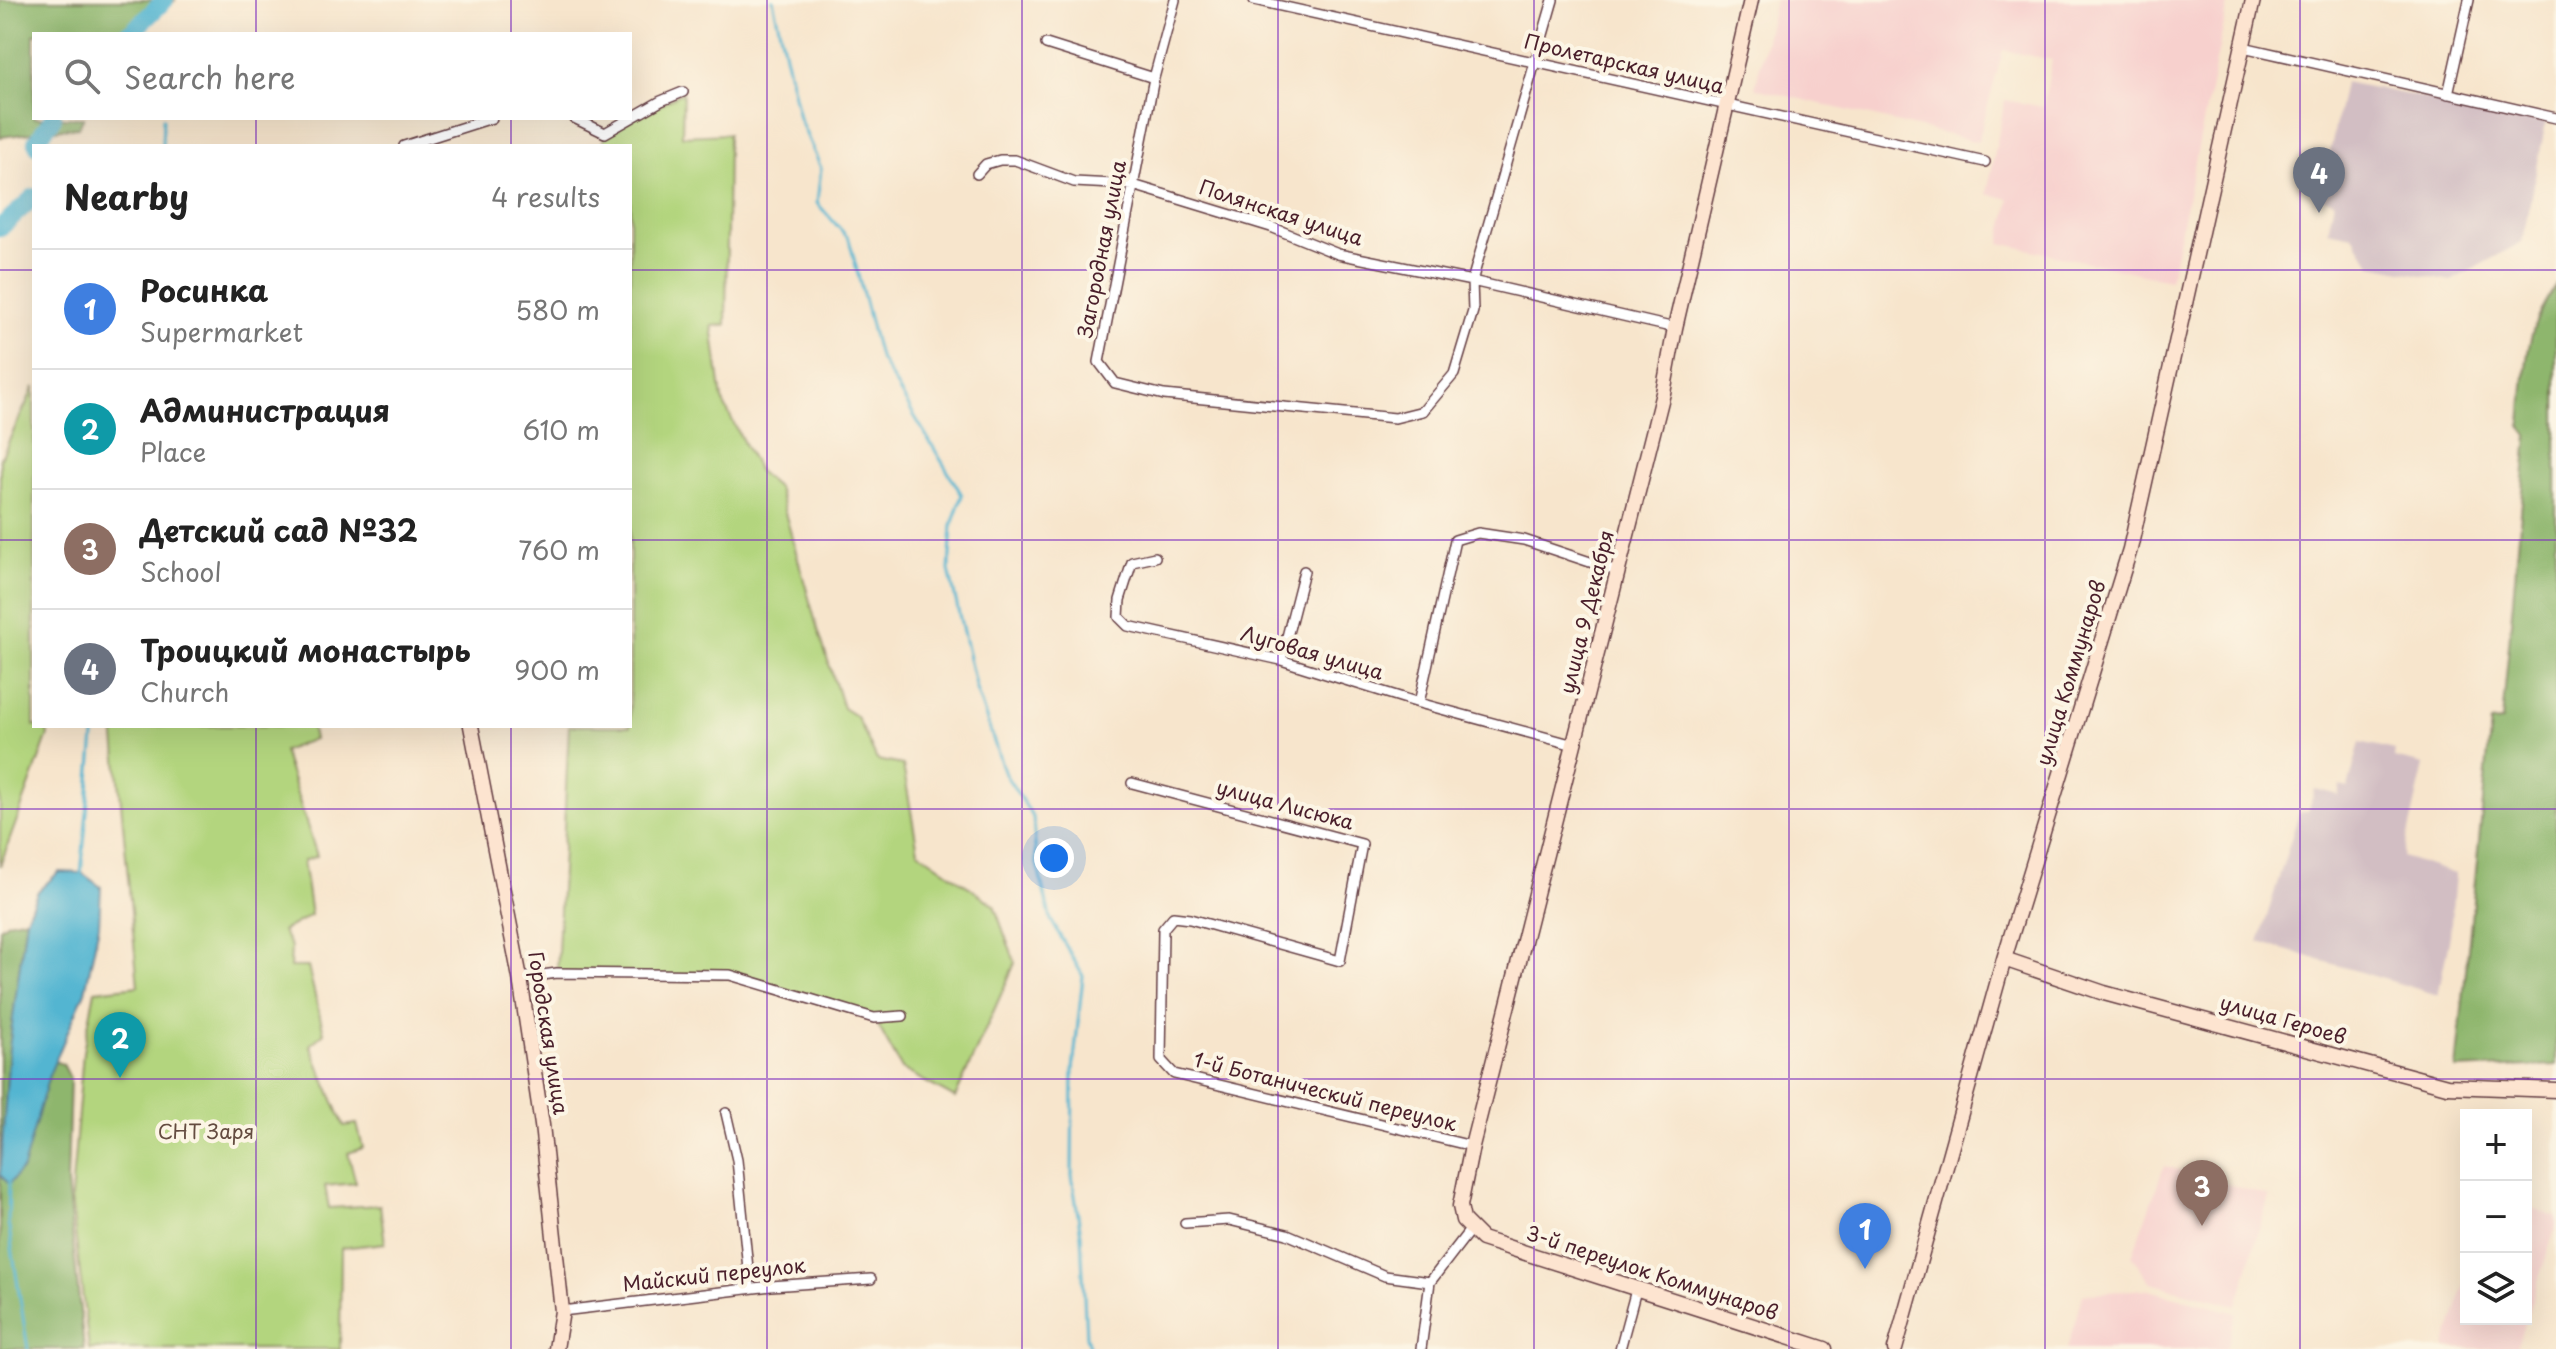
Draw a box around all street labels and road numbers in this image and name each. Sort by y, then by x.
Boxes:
street label: Пролетарская улица [1521,25,1728,101]
street label: Загородная улица [1069,157,1133,340]
street label: Полянская улица [1196,171,1367,253]
street label: улица 9 Декабря [1551,527,1621,697]
street label: улица Коммунаров [2028,576,2112,769]
street label: Луговая улица [1237,617,1387,687]
street label: улица Лисюка [1213,771,1358,837]
street label: Городская улица [521,949,577,1117]
street label: улица Героев [2217,987,2350,1051]
street label: 1-й Ботанический переулок [1191,1044,1460,1138]
street label: 3-й переулок Коммунаров [1522,1217,1782,1327]
street label: Майский переулок [621,1249,807,1299]

